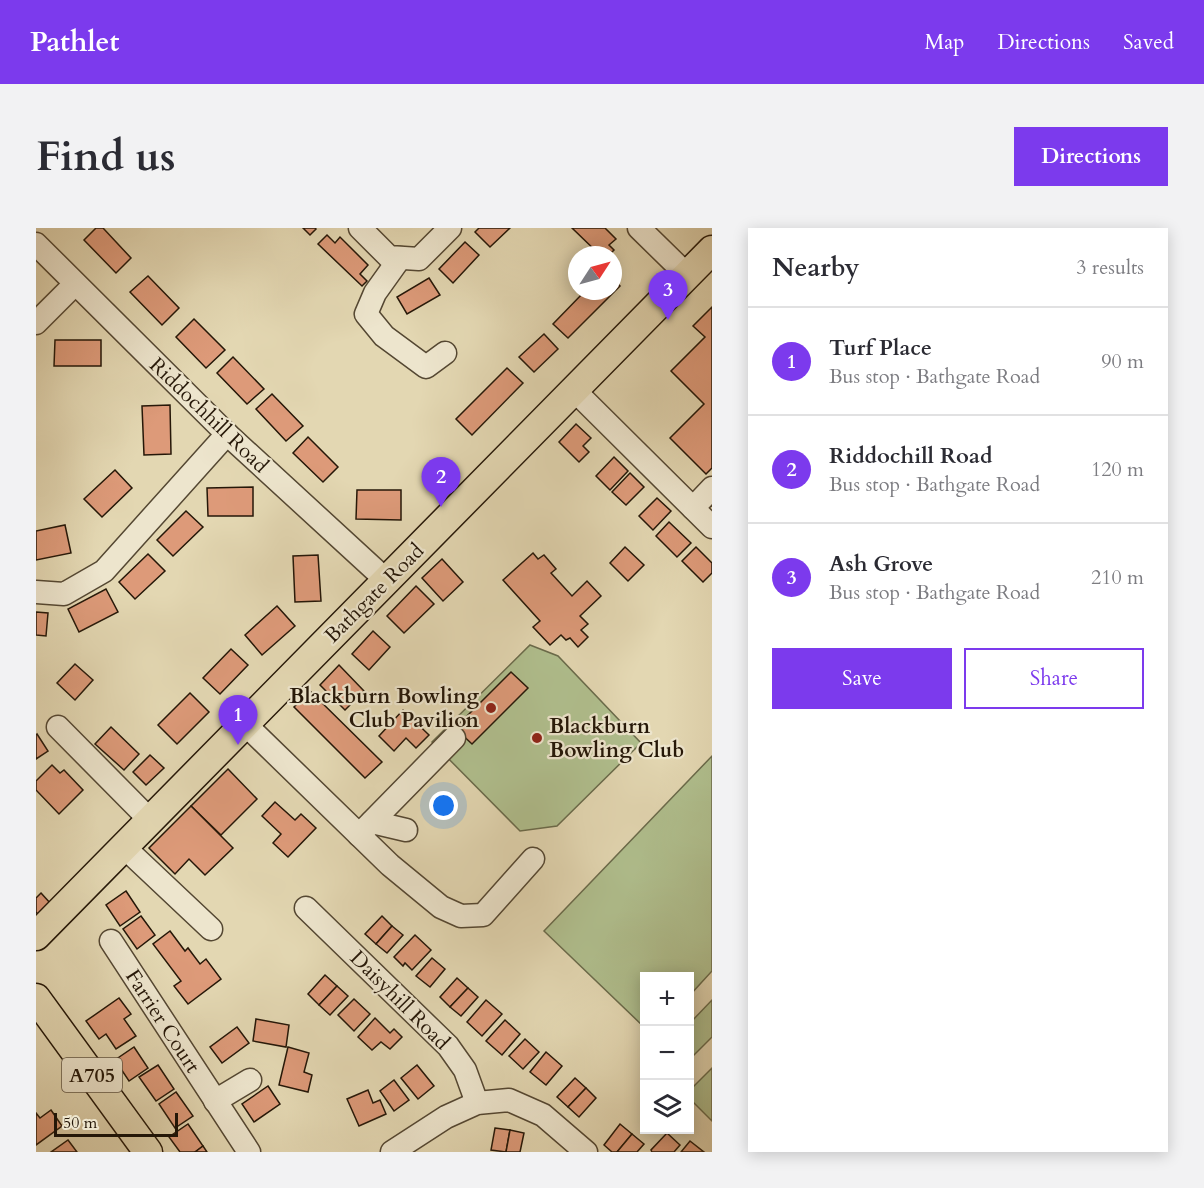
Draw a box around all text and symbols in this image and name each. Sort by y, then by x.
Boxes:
text: Pathlet [30,23,119,61]
text: Map [924,28,964,57]
text: Directions [997,28,1090,57]
text: Saved [1123,28,1174,57]
button: Directions [1014,127,1168,186]
text: Find us [36,128,176,185]
north arrow [568,246,622,300]
text: Nearby [772,250,860,285]
text: 3 results [1076,254,1144,281]
pin: 3 [648,270,688,320]
text: Turf Place [829,333,932,363]
text: 1 [786,348,797,375]
text: 90 m [1101,348,1144,375]
street label: Riddochhill Road [143,351,275,480]
text: Bus stop · Bathgate Road [829,363,1040,390]
text: Riddochill Road [829,441,992,471]
text: 2 [786,456,797,483]
text: 120 m [1091,456,1144,483]
pin: 2 [422,458,460,507]
text: Bus stop · Bathgate Road [829,471,1040,498]
street label: Bathgate Road [318,537,431,650]
text: Ash Grove [829,549,933,579]
text: 3 [786,564,797,591]
text: 210 m [1091,564,1144,591]
text: Bus stop · Bathgate Road [829,579,1040,606]
button: Save [772,648,952,709]
button: Share [964,648,1144,709]
place label: Blackburn Bowling Club Pavilion [289,682,479,735]
pin: 1 [218,696,258,745]
marker: Blackburn Bowling Club Pavilion [484,701,498,715]
place label: Blackburn Bowling Club [549,712,684,765]
marker: Blackburn Bowling Club [530,731,544,745]
your location [429,791,458,820]
street label: Daisyhill Road [343,944,456,1057]
street label: Farrier Court [118,964,207,1079]
map controls [640,972,694,1134]
button: + [640,972,694,1026]
button: − [640,1026,694,1080]
road number: A705 [62,1058,122,1092]
button: layers [640,1080,694,1134]
scale bar [54,1110,178,1138]
text: 50 m [63,1112,97,1134]

